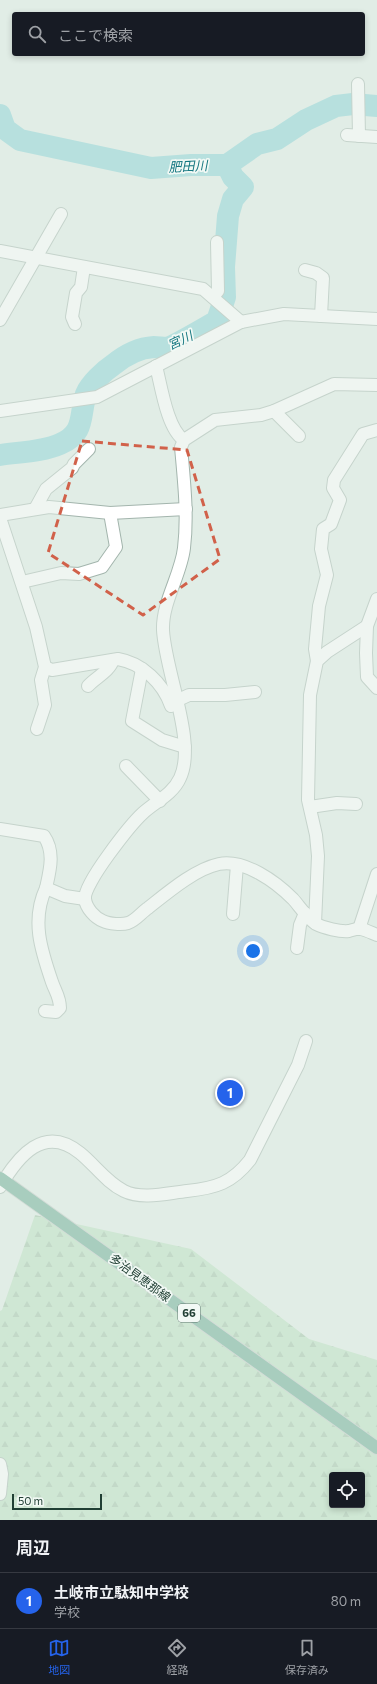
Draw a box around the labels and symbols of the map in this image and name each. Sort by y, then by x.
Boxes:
water label: 肥田川 [168,157,210,175]
water label: 宮川 [165,326,197,353]
your location [243,941,263,961]
pin: 1 [217,1078,243,1108]
street label: 多治見恵那線 [107,1250,174,1304]
road number: 66 [178,1304,200,1322]
scale bar [12,1492,102,1511]

